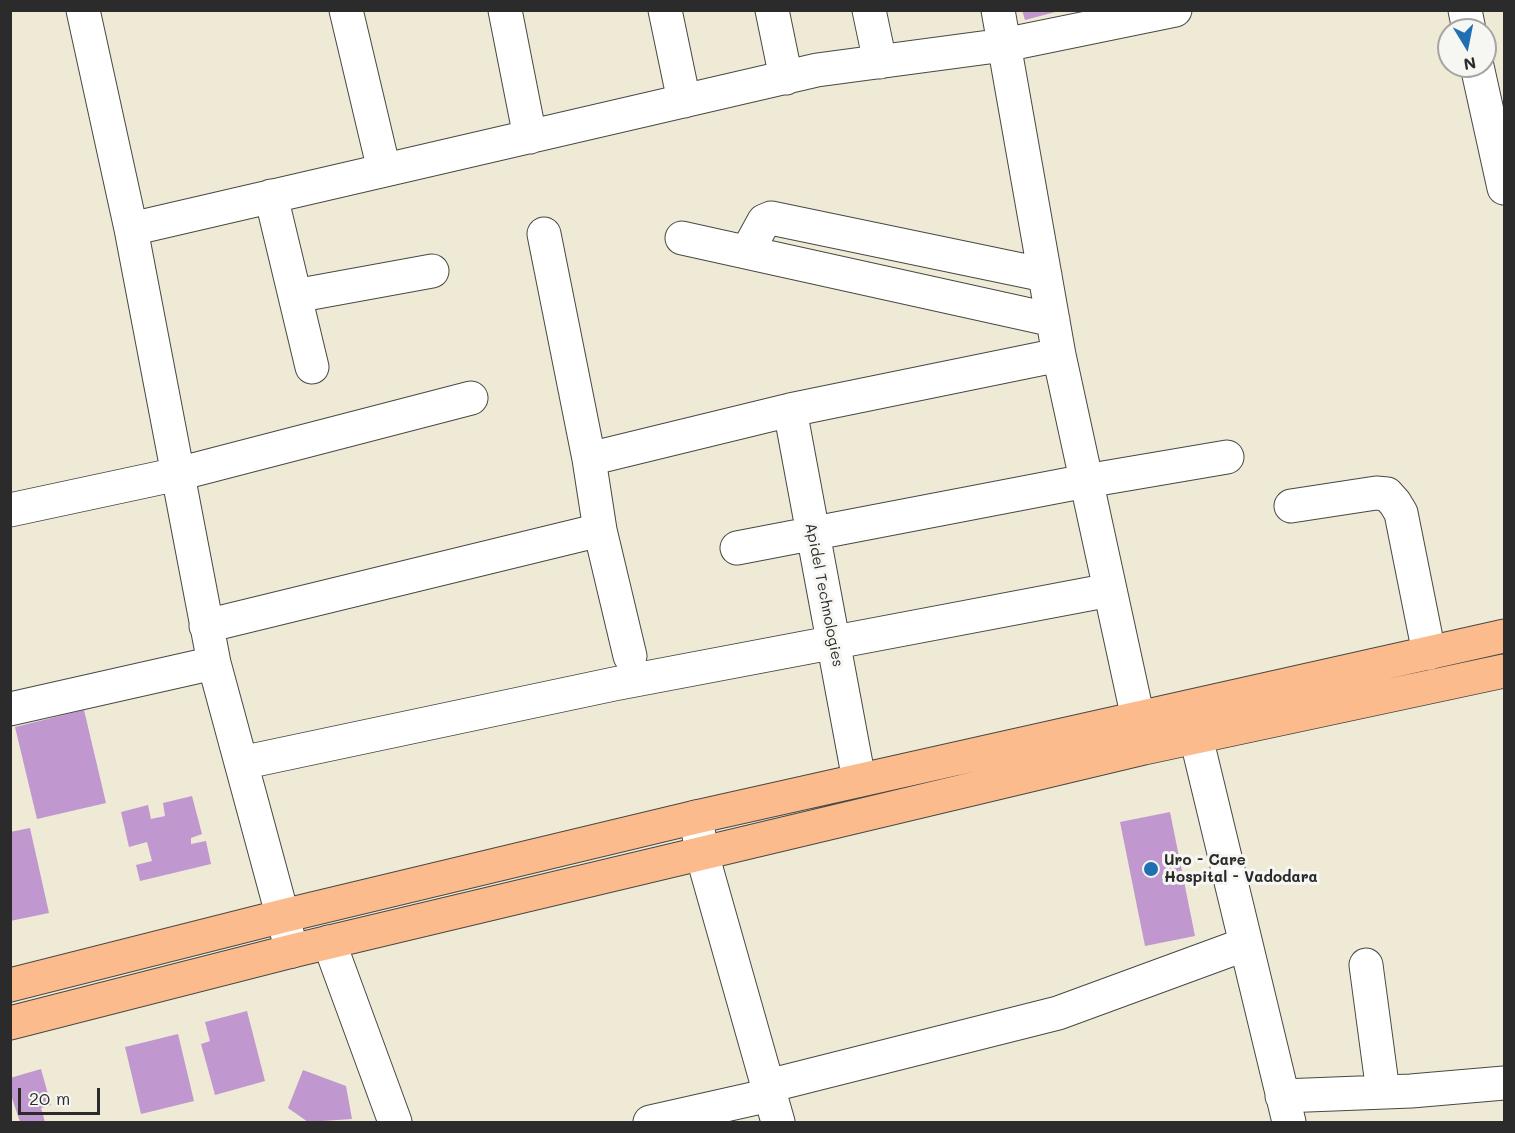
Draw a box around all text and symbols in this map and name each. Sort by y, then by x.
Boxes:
north arrow [1437,18,1497,78]
text: N [1462,53,1478,76]
street label: Apidel Technologies [801,522,847,668]
place label: Uro - Care Hospital - Vadodara [1164,851,1318,886]
marker: Uro - Care Hospital - Vadodara [1142,860,1160,878]
scale bar [21,1076,104,1114]
text: 20 m [29,1086,70,1110]

